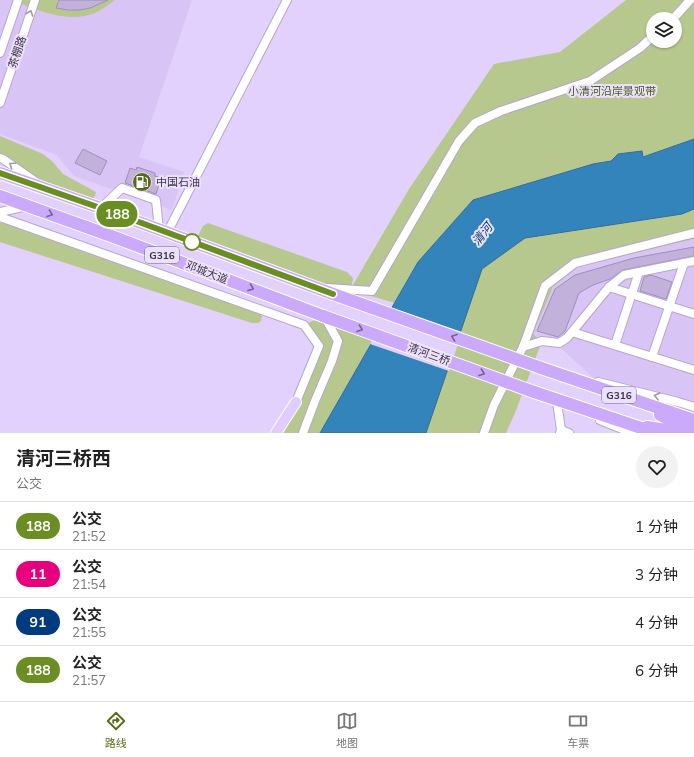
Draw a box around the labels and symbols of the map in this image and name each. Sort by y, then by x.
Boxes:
one-way arrow [26,10,34,17]
street label: 茶棚路 [5,34,29,70]
park label: 小清河沿岸景观带 [568,84,656,98]
one-way arrow [9,162,16,170]
fuel station icon: 中国石油 [131,171,153,193]
place label: 中国石油 [156,175,200,189]
line badge: 188 [94,201,140,227]
one-way arrow [46,209,53,218]
water label: 清河 [469,218,497,248]
unlabelled marker [183,233,201,251]
road number: G316 [145,247,179,263]
street label: 邓城大道 [184,258,230,286]
one-way arrow [247,284,254,292]
one-way arrow [356,325,363,333]
one-way arrow [451,333,458,342]
street label: 清河三桥 [406,340,452,368]
one-way arrow [479,369,486,377]
road number: G316 [602,387,636,403]
one-way arrow [653,393,660,401]

